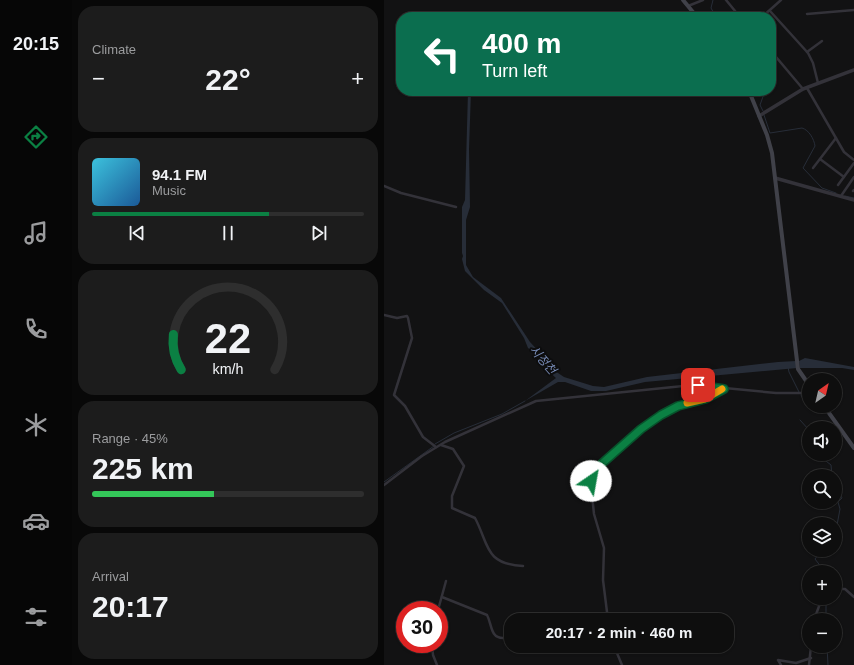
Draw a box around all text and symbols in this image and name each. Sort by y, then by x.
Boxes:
icon: left [416,28,468,80]
text: 400 m [482,28,561,59]
text: 20:15 [13,34,59,54]
text: Climate [92,42,136,57]
text: Turn left [482,61,547,81]
text: 22° [205,63,251,96]
text: − [92,66,105,91]
text: + [351,66,364,91]
icon: directions [22,123,50,151]
text: 94.1 FM [152,166,207,183]
text: Music [152,183,186,198]
icon: music [22,219,50,247]
icon: previous [126,222,148,244]
icon: pause [217,222,239,244]
icon: next [308,222,330,244]
icon: phone [22,315,50,343]
text: 22 [205,315,251,362]
water label: 시정천 [527,343,560,379]
text: km/h [213,361,244,377]
pin [681,368,715,402]
north arrow [802,373,842,413]
map controls [802,373,842,653]
icon: arrive [687,374,709,396]
icon: climate [22,411,50,439]
button: sound [802,421,842,461]
text: Range · 45% [92,431,168,446]
text: 225 km [92,452,194,485]
position arrow [570,460,612,502]
button: search [802,469,842,509]
icon: car [22,507,50,535]
button: layers [802,517,842,557]
button: + [802,565,842,605]
text: Arrival [92,569,129,584]
text: 20:17 [92,590,169,623]
speed limit sign: 30 [396,601,448,653]
icon: filters [22,603,50,631]
button: − [802,613,842,653]
text: 20:17 · 2 min · 460 m [546,624,692,641]

